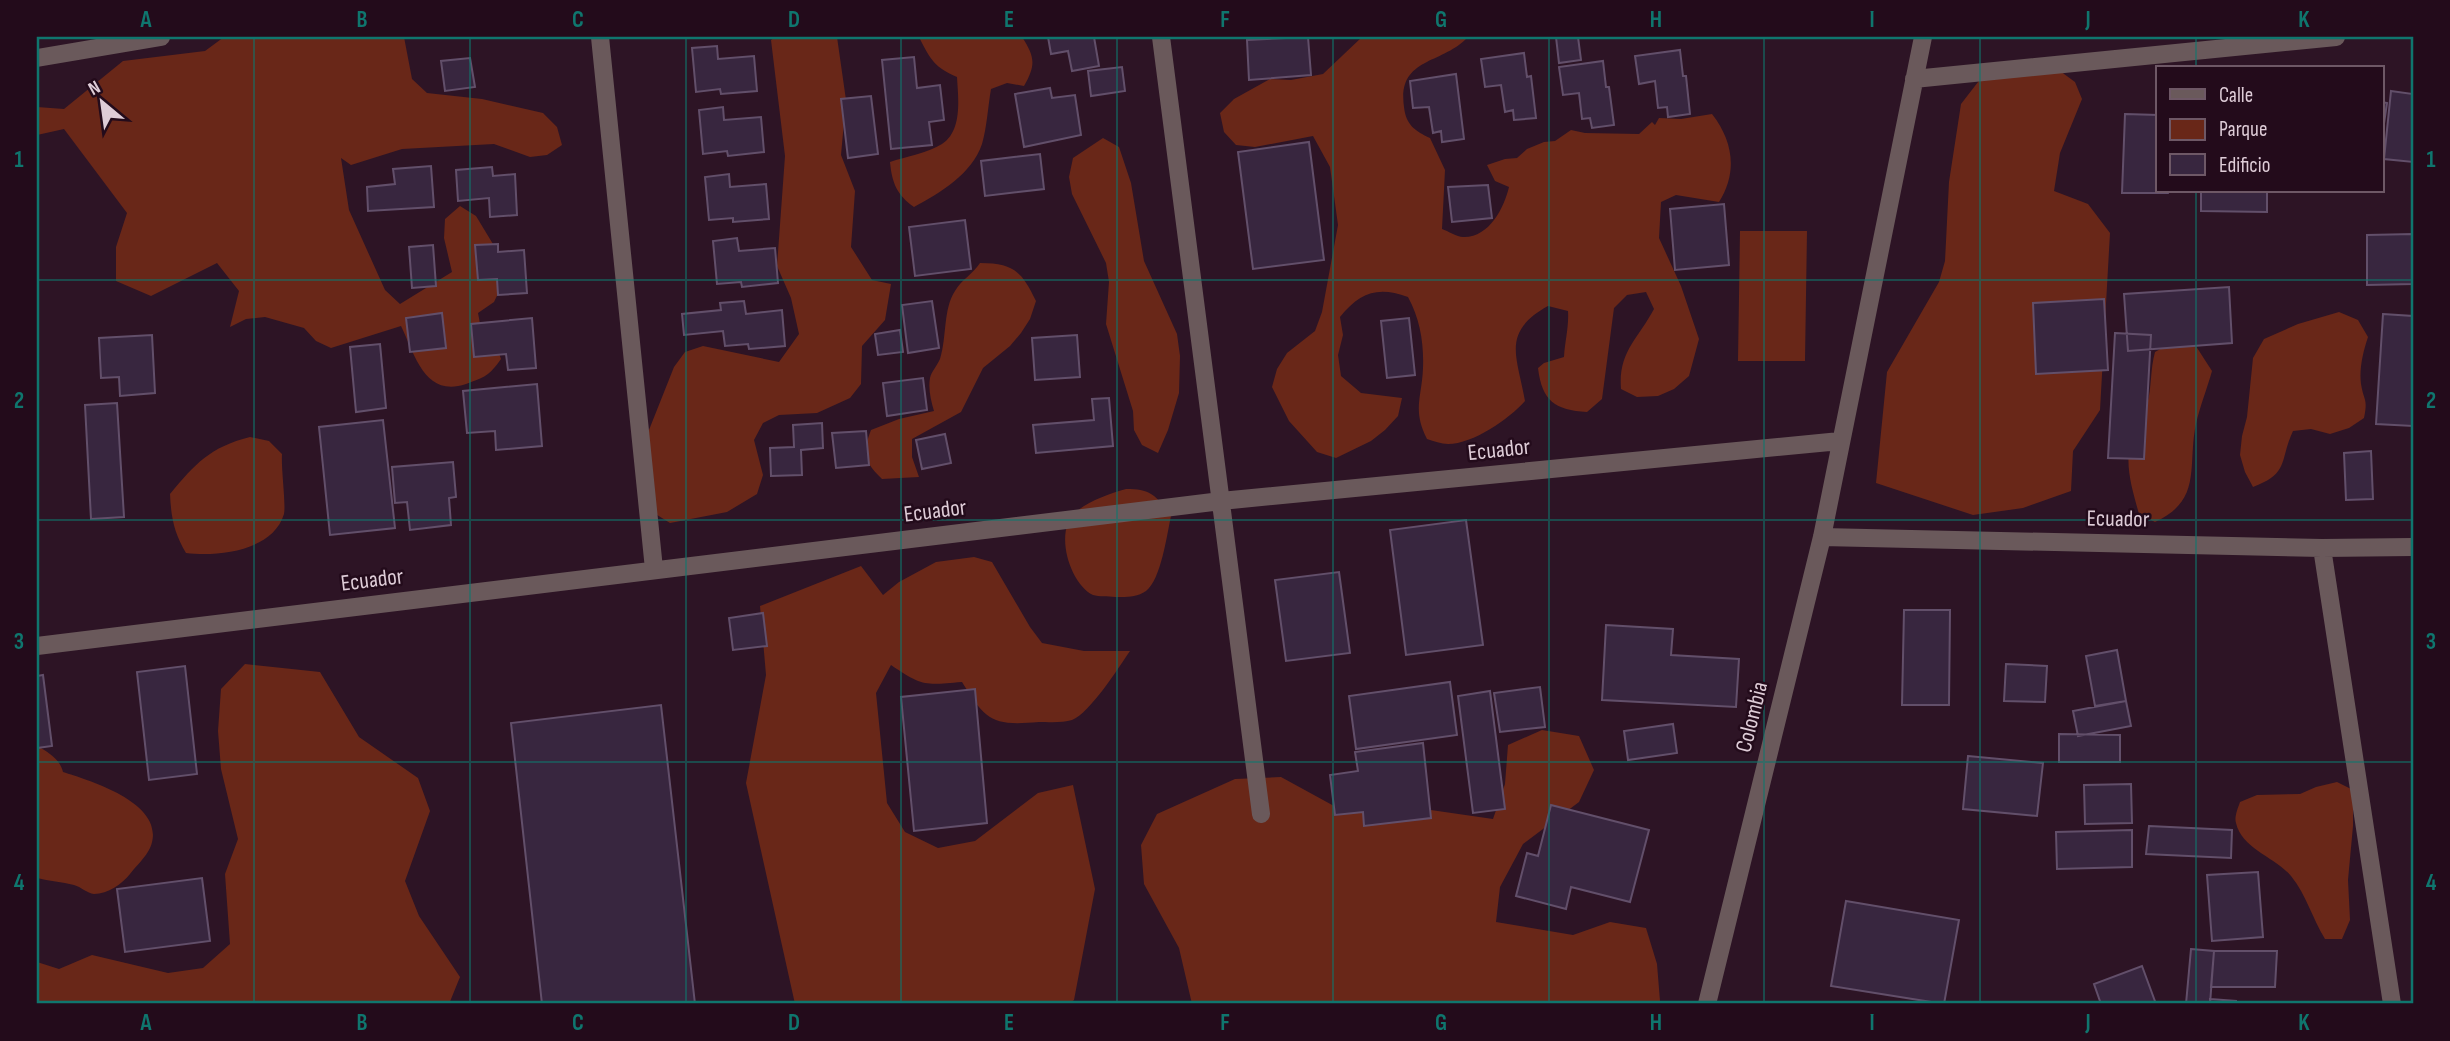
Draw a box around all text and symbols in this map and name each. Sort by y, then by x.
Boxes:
text: A [140,6,153,34]
text: B [357,6,368,34]
text: C [572,6,584,34]
text: D [788,6,800,34]
text: E [1004,6,1014,34]
text: F [1220,6,1230,34]
text: G [1435,6,1447,34]
text: H [1650,6,1662,34]
text: I [1869,6,1875,34]
text: J [2084,6,2091,34]
text: K [2298,6,2310,34]
north arrow [66,66,136,136]
legend [2156,66,2384,192]
text: N [84,76,105,101]
text: Calle [2219,83,2253,108]
text: Parque [2219,117,2267,142]
text: 1 [14,146,24,174]
text: 1 [2426,146,2436,174]
text: Edificio [2219,153,2270,178]
text: 2 [14,387,24,415]
text: 2 [2426,387,2436,415]
street label: Ecuador [1466,433,1532,467]
street label: Ecuador [902,493,968,529]
street label: Ecuador [2086,504,2150,534]
street label: Ecuador [339,562,405,598]
text: 3 [14,628,24,656]
text: 3 [2426,628,2436,656]
street label: Colombia [1730,679,1774,755]
text: 4 [14,869,25,897]
text: 4 [2426,869,2437,897]
text: A [140,1009,153,1037]
text: B [357,1009,368,1037]
text: C [572,1009,584,1037]
text: D [788,1009,800,1037]
text: E [1004,1009,1014,1037]
text: F [1220,1009,1230,1037]
text: G [1435,1009,1447,1037]
text: H [1650,1009,1662,1037]
text: I [1869,1009,1875,1037]
text: J [2084,1009,2091,1037]
text: K [2298,1009,2310,1037]

